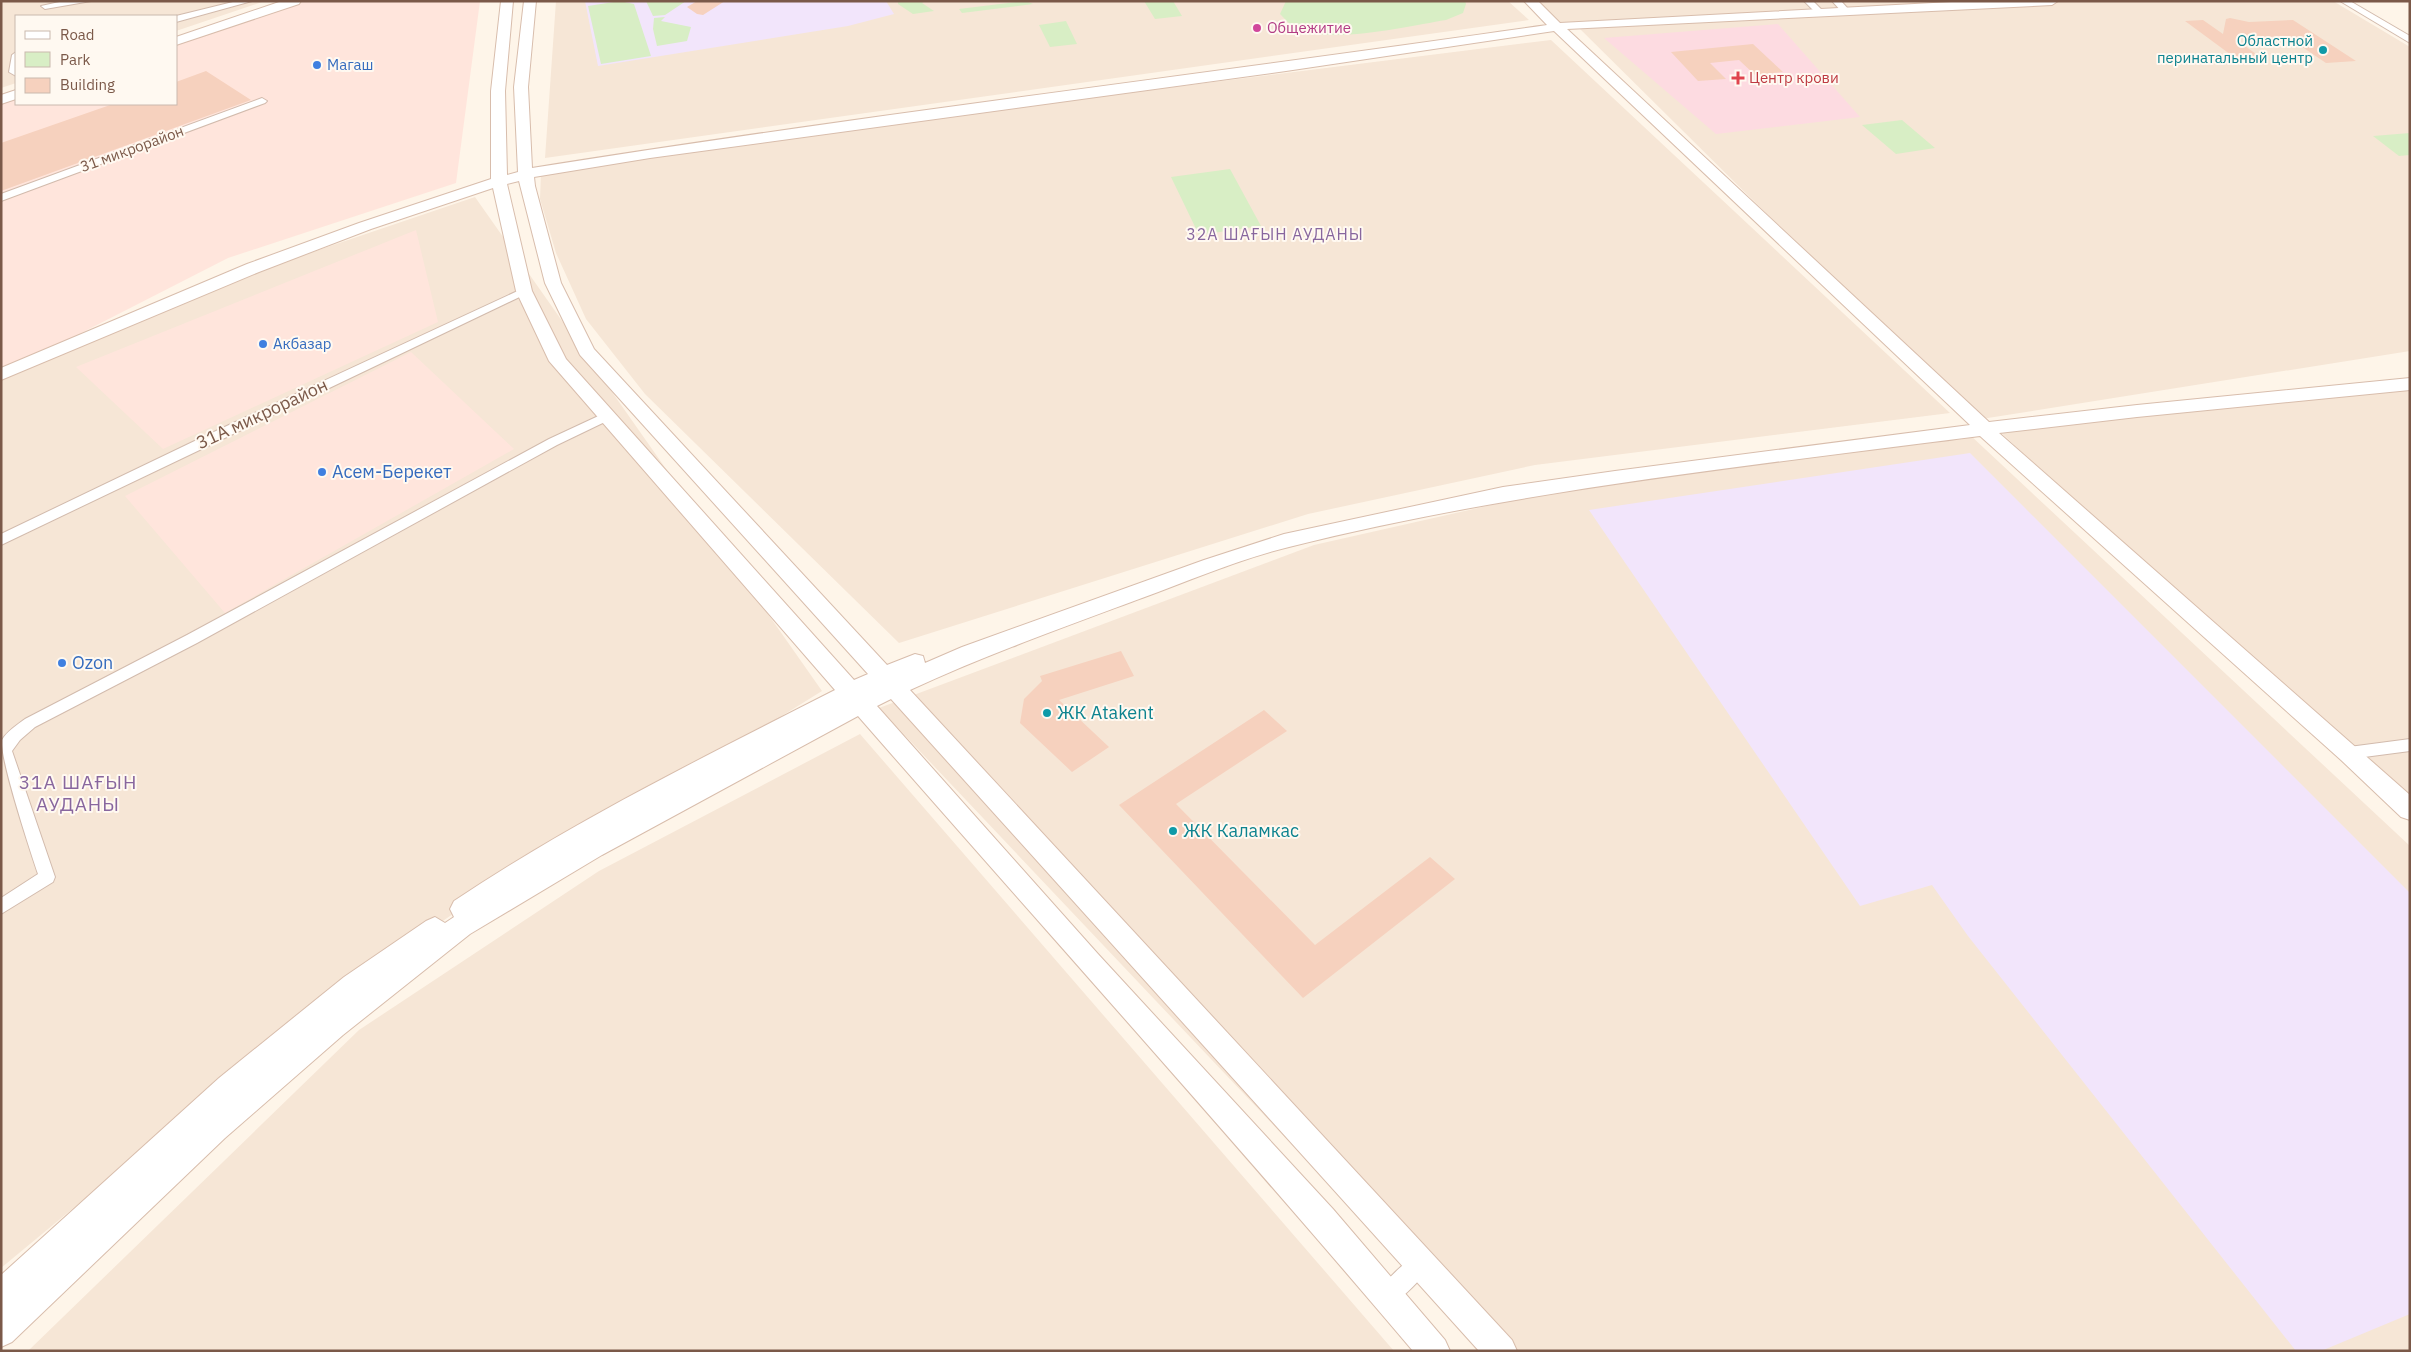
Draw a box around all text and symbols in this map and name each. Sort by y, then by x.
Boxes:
legend [15,15,178,105]
place label: Общежитие [1267,18,1351,37]
marker: Общежитие [1251,22,1263,34]
text: Road [60,25,95,44]
place label: Областной перинатальный центр [2157,31,2313,67]
marker: Областной перинатальный центр [2317,44,2329,56]
text: Park [60,50,90,69]
place label: Магаш [327,55,373,74]
marker: Магаш [311,59,323,71]
place label: Центр крови [1749,68,1839,87]
marker: Центр крови [1731,71,1745,85]
text: Building [60,75,115,94]
street label: 31 микрорайон [77,121,186,176]
district label: 32А ШАҒЫН АУДАНЫ [1186,224,1364,244]
place label: Акбазар [273,334,332,353]
marker: Акбазар [257,338,269,350]
street label: 31А микрорайон [192,373,331,454]
place label: Асем-Берекет [332,460,452,483]
marker: Асем-Берекет [316,466,328,478]
place label: Ozon [72,651,113,674]
marker: Ozon [56,657,68,669]
place label: ЖК Atakent [1057,701,1154,724]
marker: ЖК Atakent [1041,707,1053,719]
district label: 31А ШАҒЫН АУДАНЫ [19,770,137,816]
place label: ЖК Каламкас [1183,819,1299,842]
marker: ЖК Каламкас [1167,825,1179,837]

